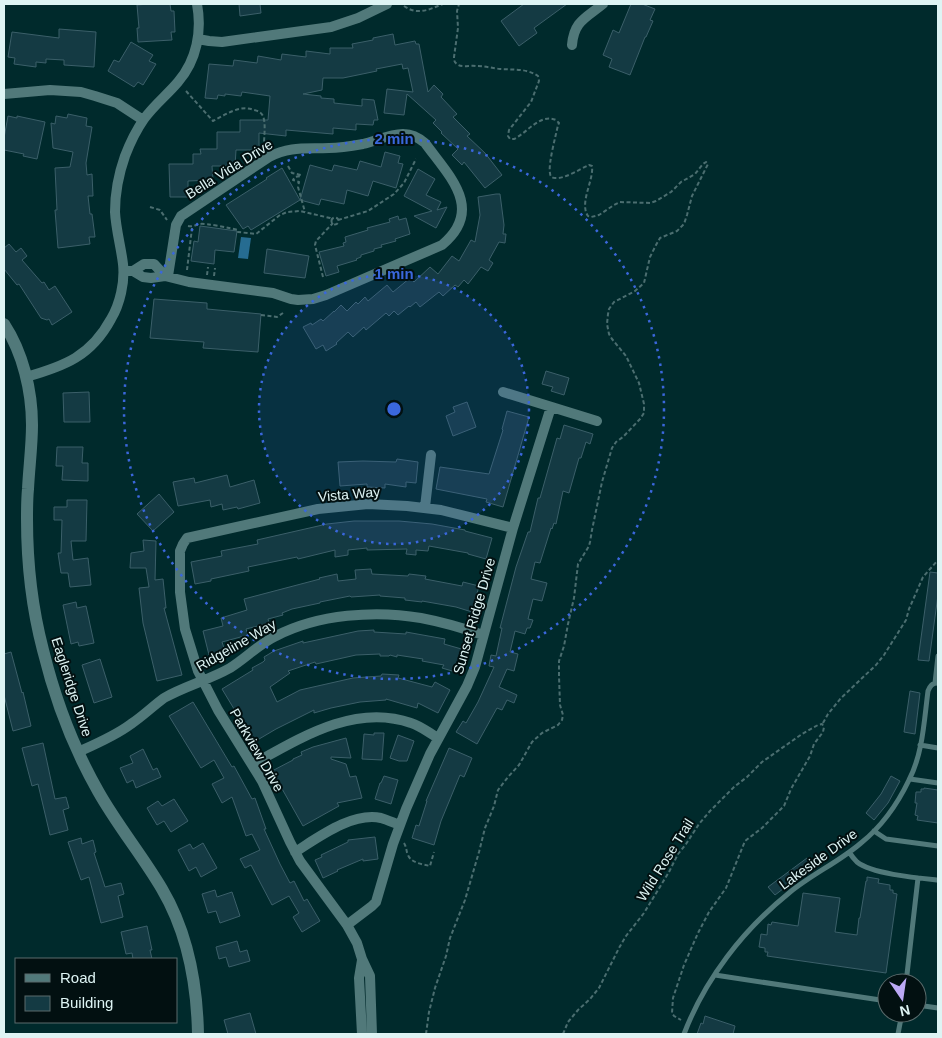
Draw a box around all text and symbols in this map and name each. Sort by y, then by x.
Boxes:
text: 2 min [374,130,414,147]
street label: Bella Vida Drive [183,136,276,202]
text: 1 min [374,265,414,282]
centre of rings [385,400,403,418]
street label: Vista Way [317,483,381,505]
street label: Sunset Ridge Drive [450,556,498,676]
street label: Ridgeline Way [193,616,279,674]
street label: Eagleridge Drive [48,635,96,739]
street label: Parkview Drive [227,706,287,795]
street label: Wild Rose Trail [633,816,697,904]
street label: Lakeside Drive [776,825,860,893]
legend [15,958,178,1023]
text: Road [60,969,96,986]
north arrow [877,973,927,1023]
text: Building [60,994,113,1011]
text: N [898,1002,912,1020]

